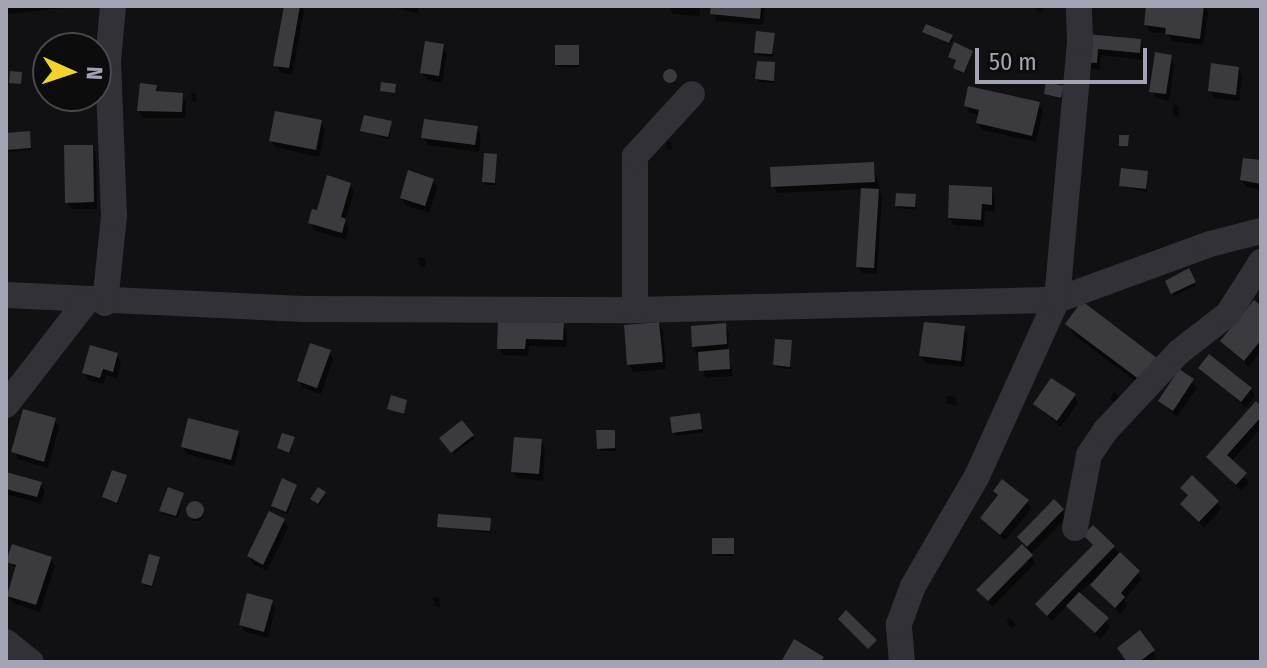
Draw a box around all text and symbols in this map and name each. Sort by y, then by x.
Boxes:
north arrow [32,32,112,112]
scale bar [979,32,1151,82]
text: 50 m [989,48,1037,76]
text: N [81,66,108,80]

